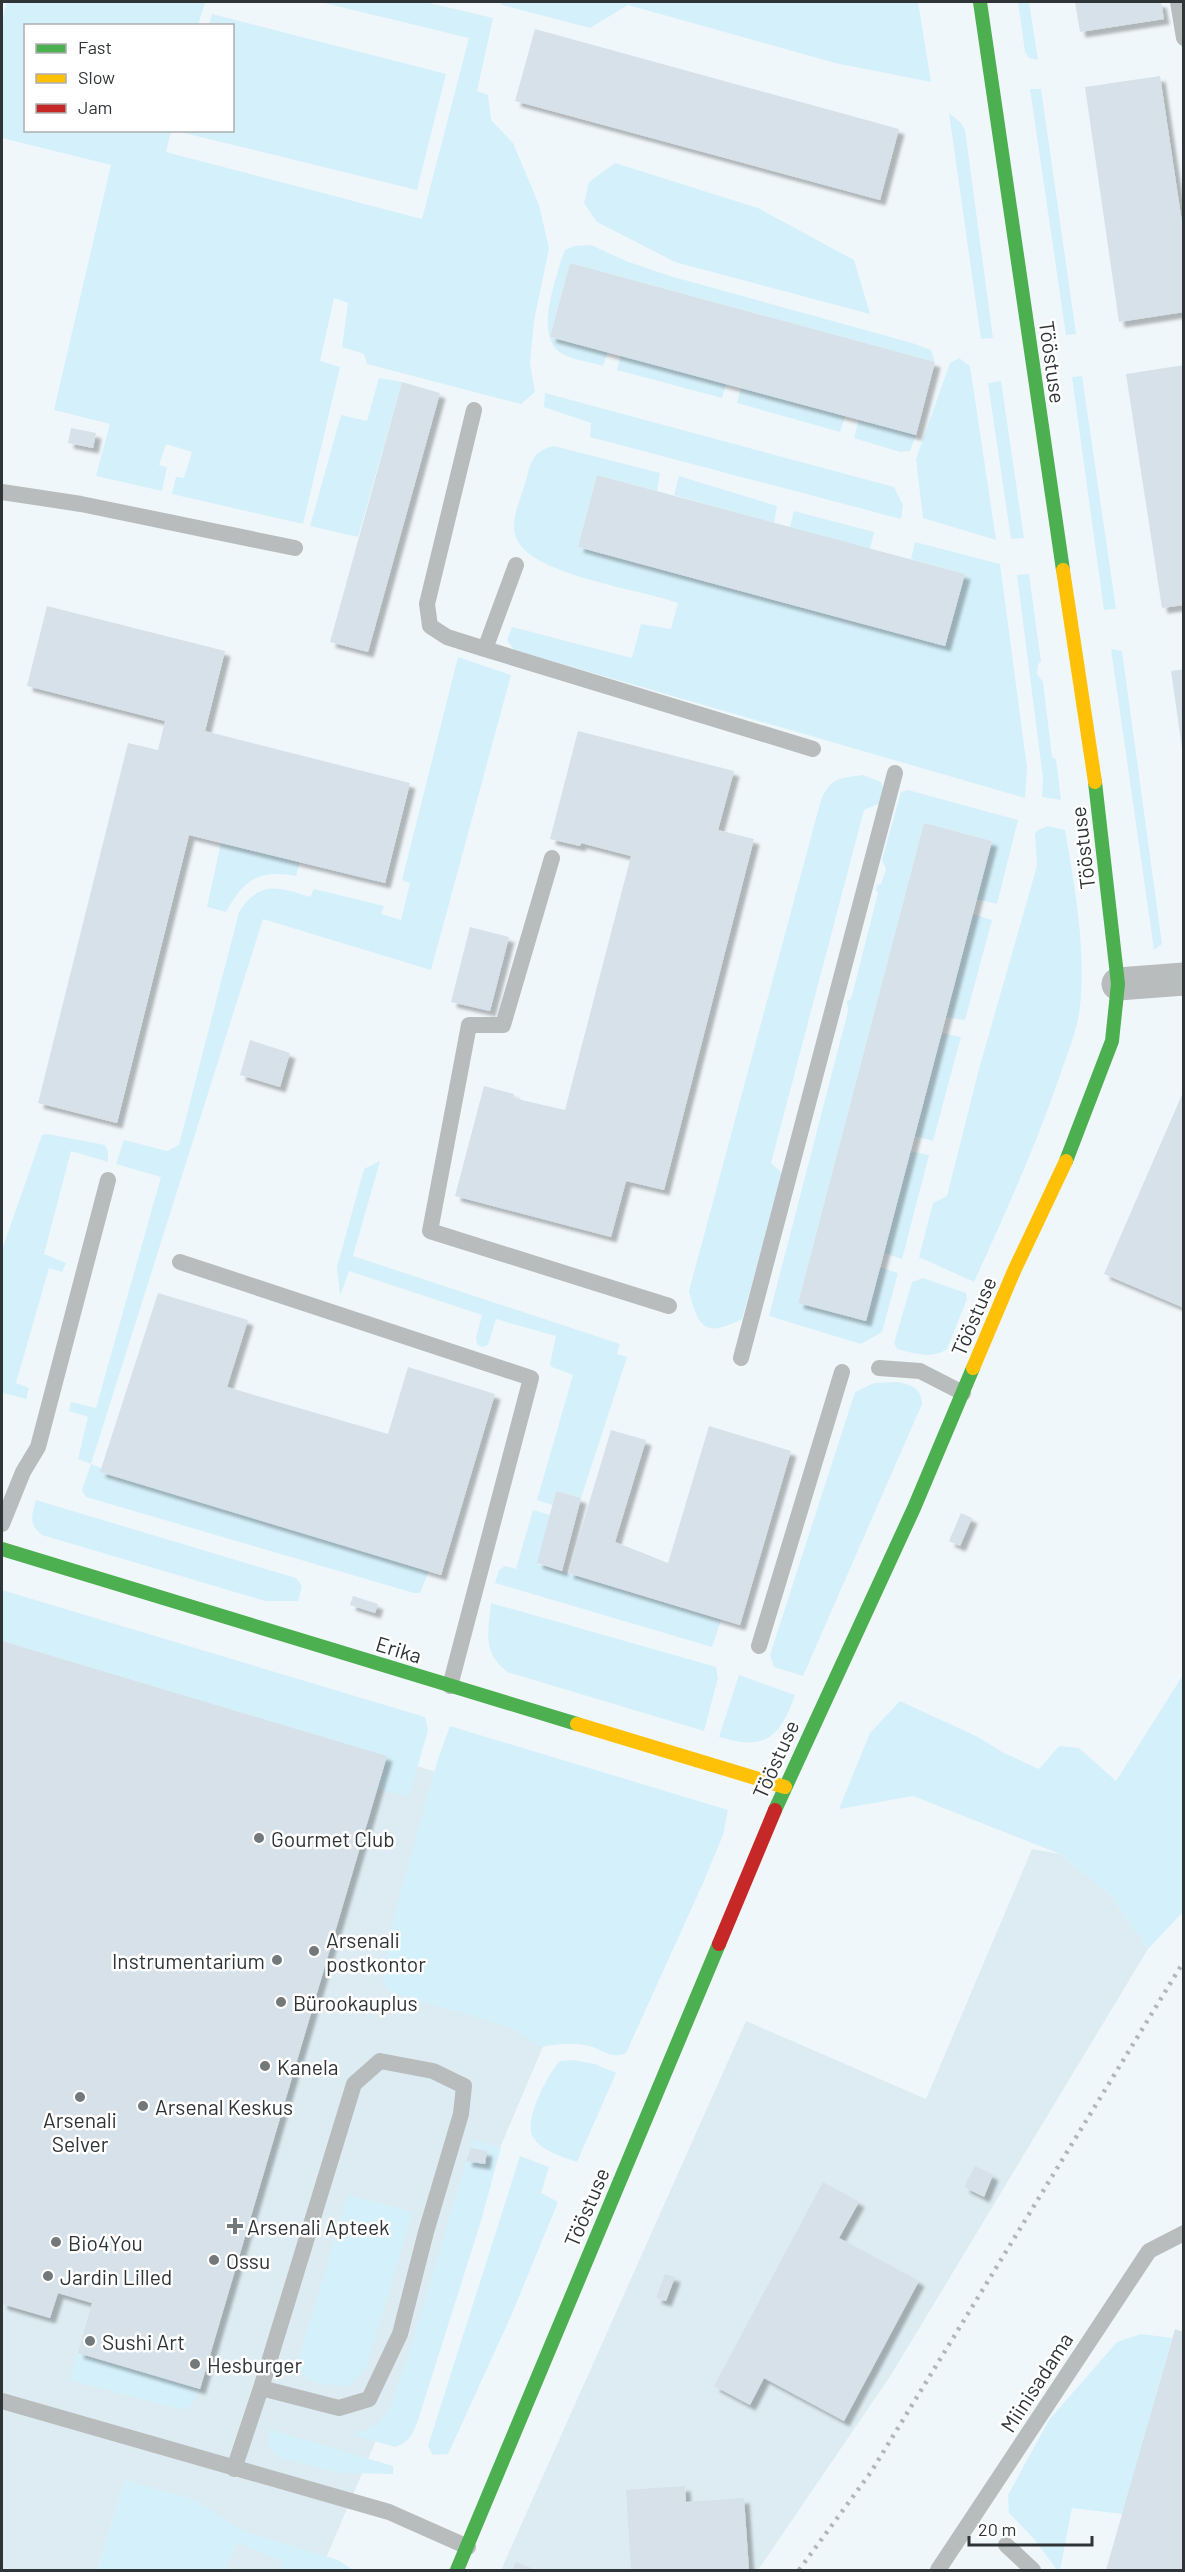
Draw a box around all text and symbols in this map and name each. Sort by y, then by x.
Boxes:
legend [24,24,234,132]
text: Fast [78,36,112,58]
text: Slow [78,66,115,88]
text: Jam [78,96,112,118]
street label: Tööstuse [1035,319,1071,405]
street label: Tööstuse [1065,805,1099,891]
street label: Tööstuse [945,1273,1001,1359]
street label: Erika [373,1630,425,1668]
street label: Tööstuse [747,1716,803,1802]
place label: Gourmet Club [271,1826,395,1851]
marker: Gourmet Club [252,1831,266,1845]
place label: Arsenali postkontor [326,1927,426,1976]
marker: Arsenali postkontor [307,1944,321,1958]
place label: Instrumentarium [112,1948,265,1973]
marker: Instrumentarium [270,1953,284,1967]
place label: Bürookauplus [293,1990,418,2015]
marker: Bürookauplus [274,1995,288,2009]
place label: Kanela [277,2054,339,2079]
marker: Kanela [258,2059,272,2073]
marker: Arsenali Selver [73,2090,87,2104]
place label: Arsenal Keskus [155,2094,293,2119]
marker: Arsenal Keskus [136,2099,150,2113]
place label: Arsenali Selver [43,2107,117,2156]
street label: Tööstuse [558,2164,614,2250]
place label: Arsenali Apteek [247,2214,390,2239]
marker: Arsenali Apteek [228,2219,242,2233]
place label: Bio4You [68,2230,143,2255]
marker: Bio4You [49,2235,63,2249]
place label: Ossu [226,2248,270,2273]
marker: Ossu [207,2253,221,2267]
place label: Jardin Lilled [60,2264,172,2289]
marker: Jardin Lilled [41,2269,55,2283]
street label: Miinisadama [995,2328,1077,2436]
place label: Sushi Art [102,2329,185,2354]
marker: Sushi Art [83,2334,97,2348]
place label: Hesburger [207,2352,302,2377]
marker: Hesburger [188,2357,202,2371]
scale bar [969,2509,1092,2547]
text: 20 m [978,2518,1016,2540]

